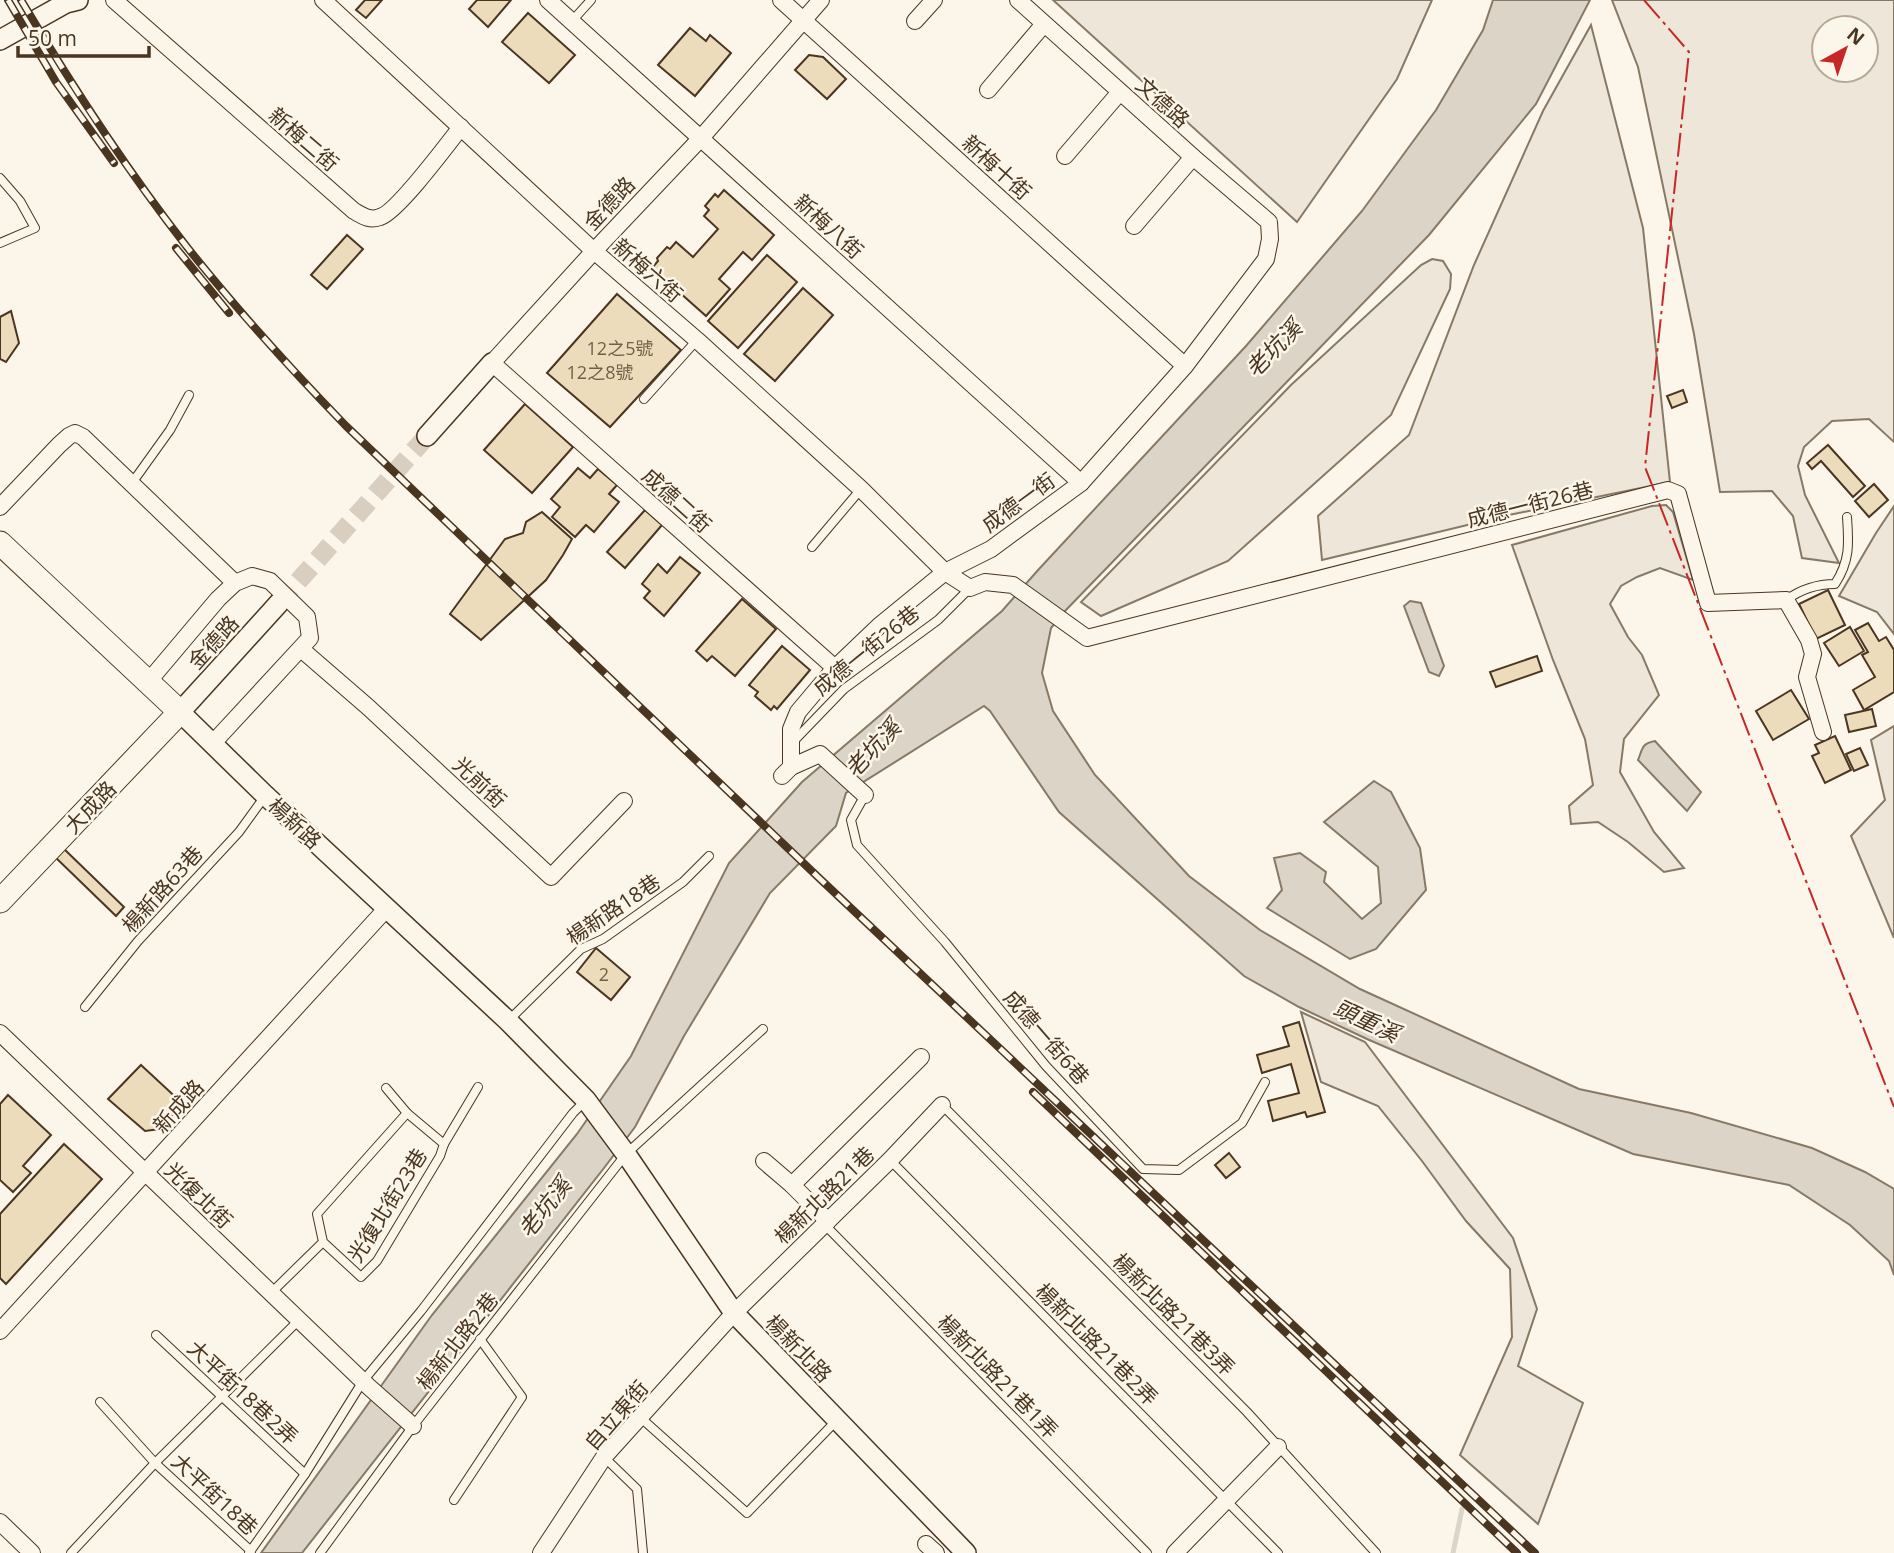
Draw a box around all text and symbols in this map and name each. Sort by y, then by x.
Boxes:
scale bar [18,14,149,58]
north arrow [1810,14,1880,84]
text: N [1842,21,1870,51]
text: 50 m [28,24,77,52]
street label: 文德路 [1130,71,1196,133]
street label: 新梅二街 [263,101,345,177]
street label: 新梅十街 [956,128,1038,206]
street label: 金德路 [577,170,641,236]
street label: 新梅八街 [788,187,870,265]
street label: 新梅六街 [607,232,689,308]
water label: 老坑溪 [1238,310,1311,384]
house number: 12之5號 [587,336,653,360]
house number: 12之8號 [567,360,633,384]
street label: 成德二街 [636,461,718,539]
street label: 成德一街 [976,466,1060,538]
street label: 成德一街26巷 [1464,475,1596,533]
street label: 成德一街26巷 [807,599,925,701]
street label: 金德路 [182,609,244,675]
water label: 老坑溪 [837,710,909,784]
street label: 光前街 [447,750,513,814]
street label: 大成路 [58,775,122,839]
street label: 楊新路 [262,791,328,855]
street label: 楊新路63巷 [115,839,209,939]
street label: 楊新路18巷 [560,867,666,951]
house number: 2 [599,962,609,986]
street label: 成德一街6巷 [998,984,1096,1090]
water label: 頭重溪 [1329,991,1408,1050]
street label: 新成路 [147,1073,209,1139]
street label: 楊新北路21巷 [768,1140,880,1250]
street label: 光復北街23巷 [341,1143,433,1267]
street label: 光復北街 [159,1156,239,1234]
water label: 老坑溪 [510,1168,580,1244]
street label: 楊新北路21巷3弄 [1107,1247,1241,1381]
street label: 楊新北路21巷2弄 [1030,1277,1164,1411]
street label: 楊新北路2巷 [410,1286,504,1396]
street label: 楊新北路 [760,1308,838,1388]
street label: 楊新北路21巷1弄 [932,1308,1064,1444]
street label: 大平街18巷2弄 [182,1334,304,1450]
street label: 自立東街 [578,1374,654,1456]
street label: 大平街18巷 [166,1447,264,1541]

